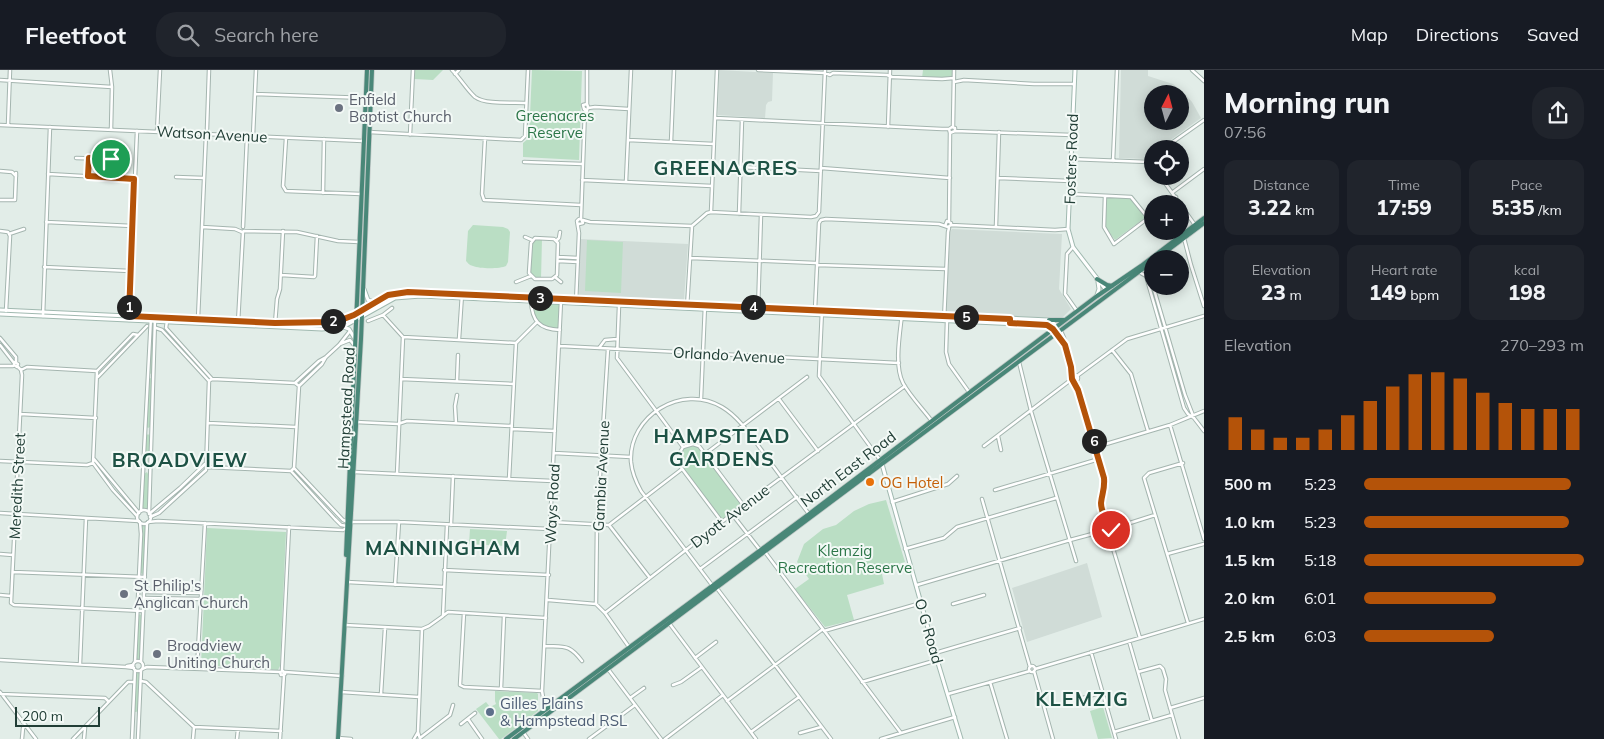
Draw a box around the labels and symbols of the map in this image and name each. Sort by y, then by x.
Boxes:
north arrow [1144,85,1189,130]
place label: Enfield Baptist Church [349,90,452,126]
marker: Enfield Baptist Church [333,102,345,114]
park label: Greenacres Reserve [516,106,594,142]
street label: Fosters Road [1060,113,1082,205]
street label: Watson Avenue [156,122,268,146]
pin [90,138,132,180]
district label: GREENACRES [654,155,798,180]
pin: 3 [528,286,552,310]
pin: 1 [116,294,142,320]
pin: 4 [740,294,766,320]
pin: 5 [954,304,978,330]
pin: 2 [320,308,346,334]
street label: Orlando Avenue [673,343,785,367]
street label: Hampstead Road [333,347,359,469]
street label: Gambia Avenue [589,420,613,532]
district label: HAMPSTEAD GARDENS [653,423,791,471]
street label: North East Road [797,427,899,511]
pin: 6 [1082,428,1106,454]
street label: Meredith Street [5,432,29,540]
district label: BROADVIEW [112,447,248,472]
street label: Ways Road [540,463,564,545]
place label: OG Hotel [880,473,943,492]
marker: OG Hotel [864,476,876,488]
street label: Dyott Avenue [687,480,773,552]
pin [1090,509,1132,551]
district label: MANNINGHAM [365,535,521,560]
park label: Klemzig Recreation Reserve [778,541,912,577]
place label: St Philip's Anglican Church [134,576,248,612]
marker: St Philip's Anglican Church [118,588,130,600]
street label: O G Road [911,596,947,666]
place label: Broadview Uniting Church [167,636,270,672]
marker: Broadview Uniting Church [151,648,163,660]
district label: KLEMZIG [1035,686,1129,711]
place label: Gilles Plains & Hampstead RSL [500,694,627,730]
scale bar [15,704,100,727]
marker: Gilles Plains & Hampstead RSL [484,706,496,718]

